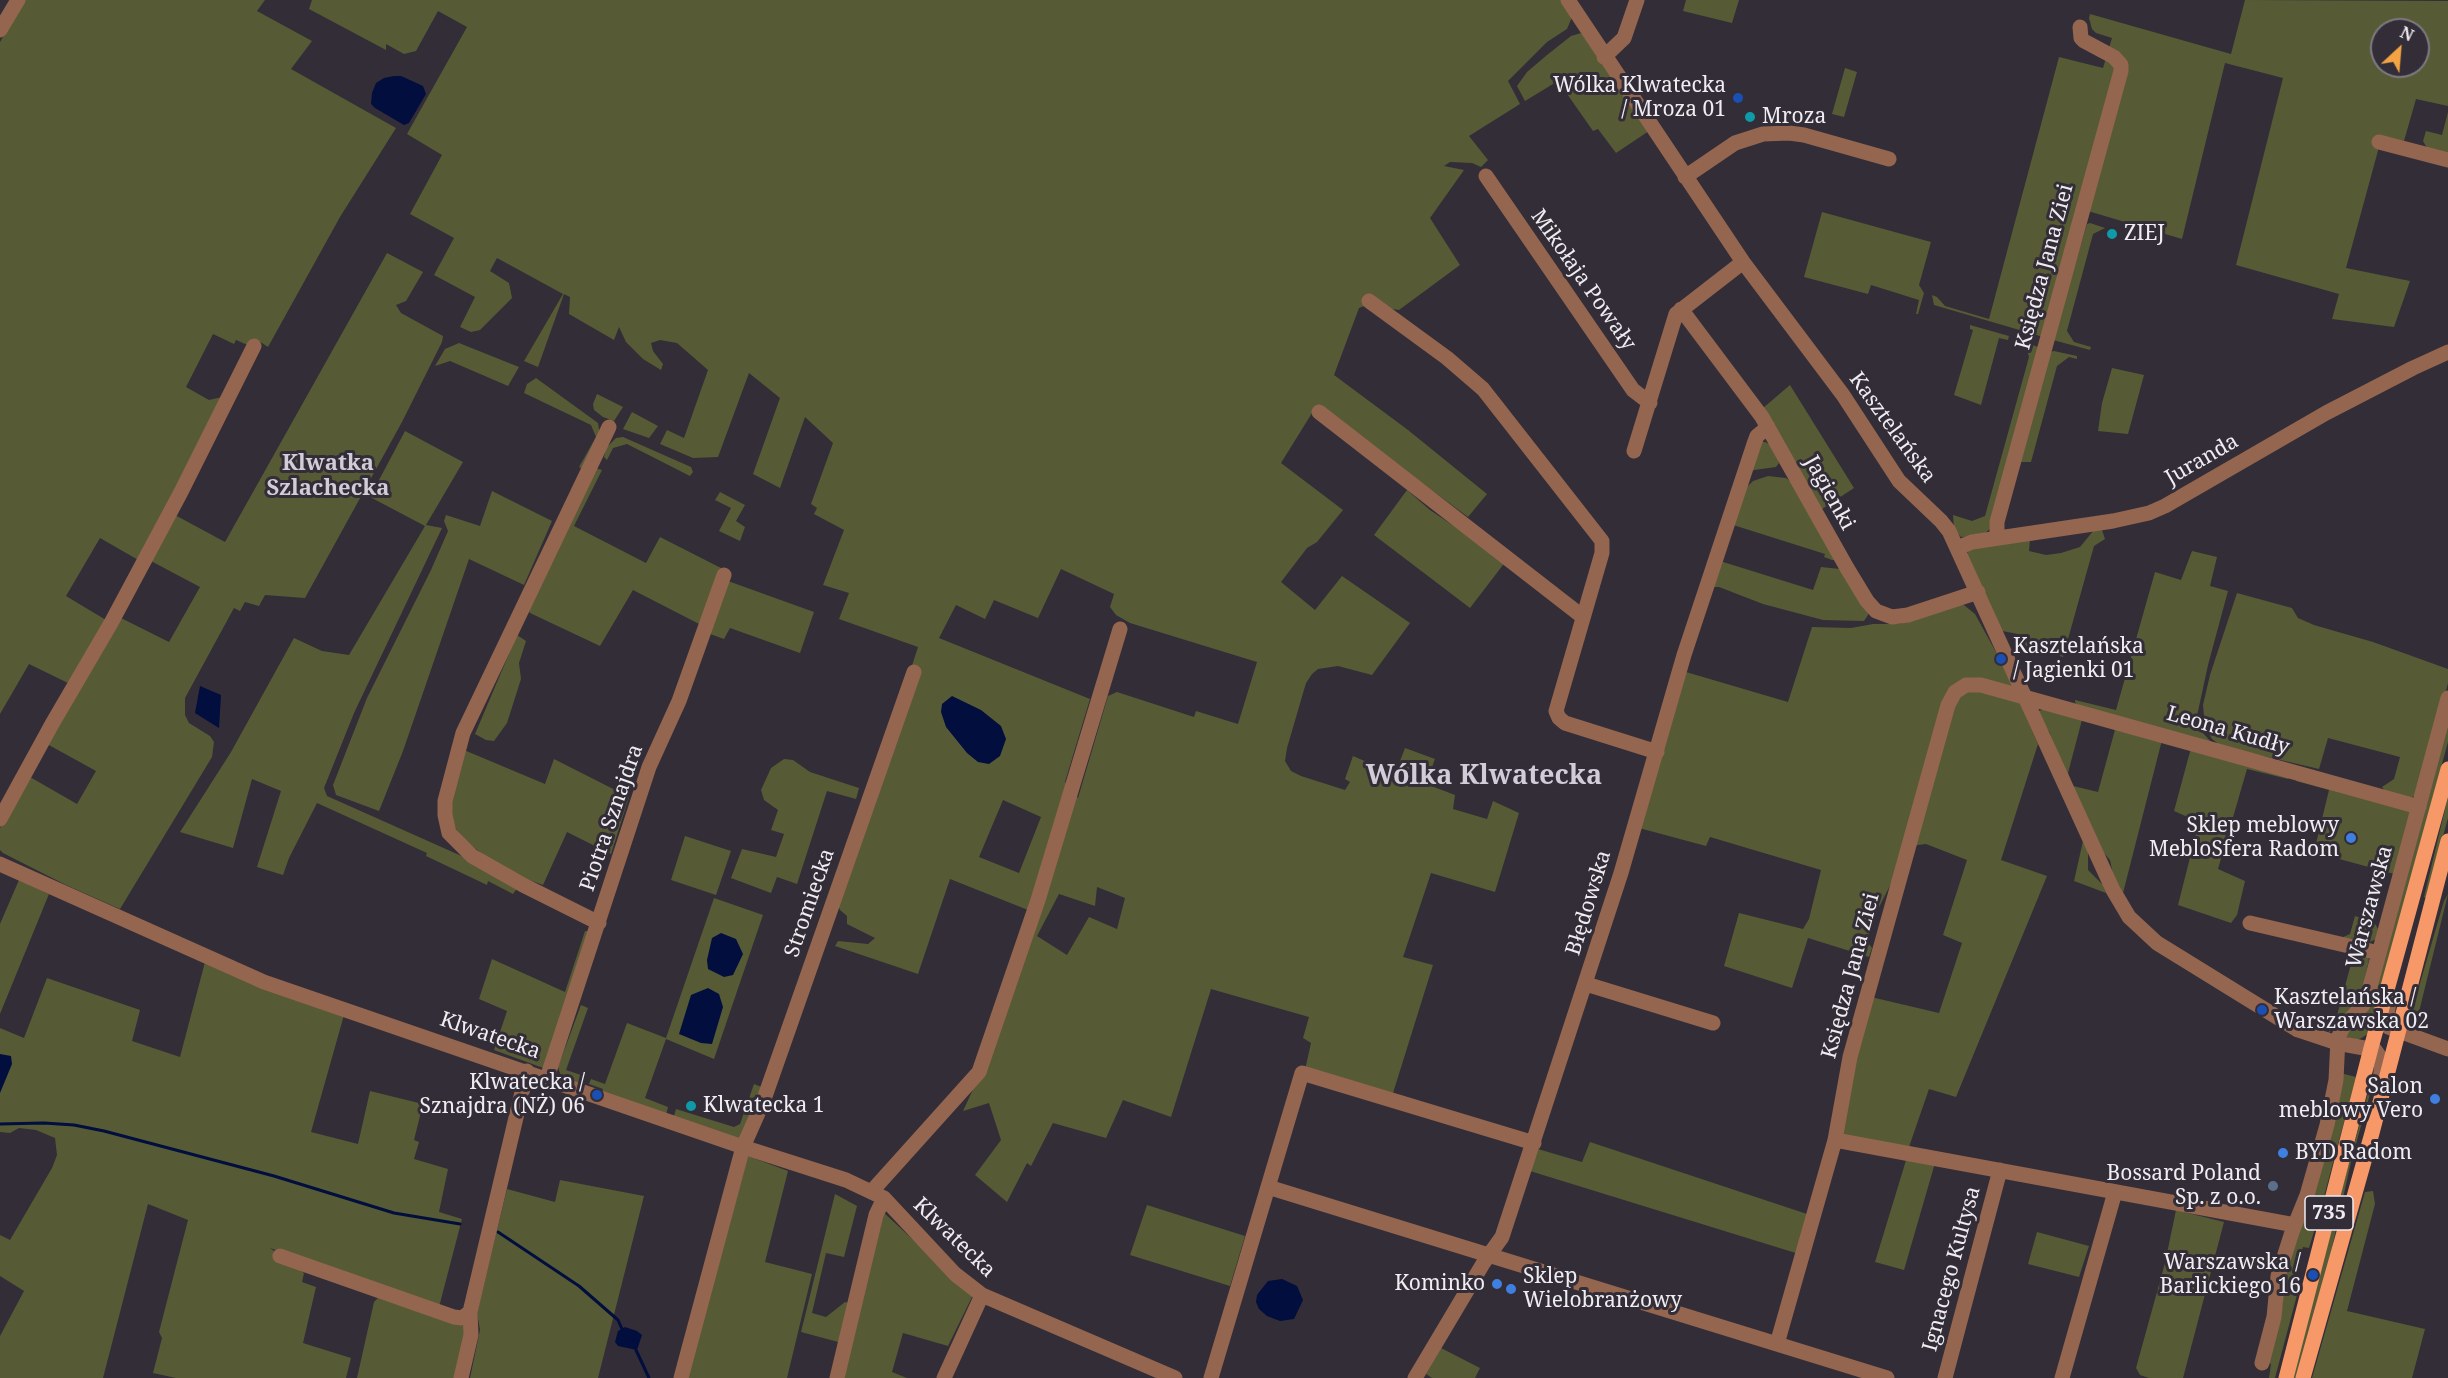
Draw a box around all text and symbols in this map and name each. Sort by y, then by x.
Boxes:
north arrow [2370,18,2430,78]
text: N [2397,21,2417,46]
place label: Wólka Klwatecka / Mroza 01 [1553,73,1726,123]
marker: Wólka Klwatecka / Mroza 01 [1731,91,1745,105]
place label: Mroza [1762,104,1826,130]
marker: Mroza [1743,110,1757,124]
street label: Księdza Jana Ziei [2011,181,2079,353]
street label: Mikołaja Powały [1525,205,1641,355]
place label: ZIEJ [2124,221,2165,247]
marker: ZIEJ [2105,227,2119,241]
street label: Kasztelańska [1843,368,1941,488]
street label: Juranda [2161,429,2243,491]
district label: Klwatka Szlachecka [267,451,389,502]
street label: Jagienki [1798,451,1860,535]
place label: Kasztelańska / Jagienki 01 [2013,634,2144,684]
marker: Kasztelańska / Jagienki 01 [1994,652,2008,666]
street label: Leona Kudły [2164,701,2292,761]
street label: Piotra Sznajdra [575,741,649,895]
district label: Wólka Klwatecka [1366,760,1602,792]
place label: Sklep meblowy MebloSfera Radom [2149,813,2339,863]
marker: Sklep meblowy MebloSfera Radom [2344,831,2358,845]
street label: Warszawska [2342,843,2398,971]
street label: Stromiecka [780,845,840,961]
street label: Błędowska [1561,847,1617,959]
street label: Księdza Jana Ziei [1817,890,1885,1062]
place label: Kasztelańska / Warszawska 02 [2274,985,2429,1035]
marker: Kasztelańska / Warszawska 02 [2255,1003,2269,1017]
street label: Klwatecka [437,1007,543,1065]
place label: Klwatecka / Sznajdra (NŻ) 06 [420,1070,585,1120]
place label: Salon meblowy Vero [2279,1074,2423,1124]
marker: Klwatecka / Sznajdra (NŻ) 06 [590,1088,604,1102]
marker: Salon meblowy Vero [2428,1092,2442,1106]
place label: Klwatecka 1 [703,1093,824,1119]
marker: Klwatecka 1 [684,1099,698,1113]
place label: BYD Radom [2295,1140,2412,1166]
marker: BYD Radom [2276,1146,2290,1160]
place label: Bossard Poland Sp. z o.o. [2107,1161,2261,1211]
marker: Bossard Poland Sp. z o.o. [2266,1179,2280,1193]
street label: Ignacego Kultysa [1918,1184,1986,1354]
street label: Klwatecka [908,1193,1000,1283]
road number: 735 [2305,1196,2353,1230]
place label: Warszawska / Barlickiego 16 [2159,1250,2301,1300]
place label: Sklep Wielobranżowy [1523,1264,1682,1314]
marker: Warszawska / Barlickiego 16 [2306,1268,2320,1282]
place label: Kominko [1395,1271,1485,1297]
marker: Kominko [1490,1277,1504,1291]
marker: Sklep Wielobranżowy [1504,1282,1518,1296]

